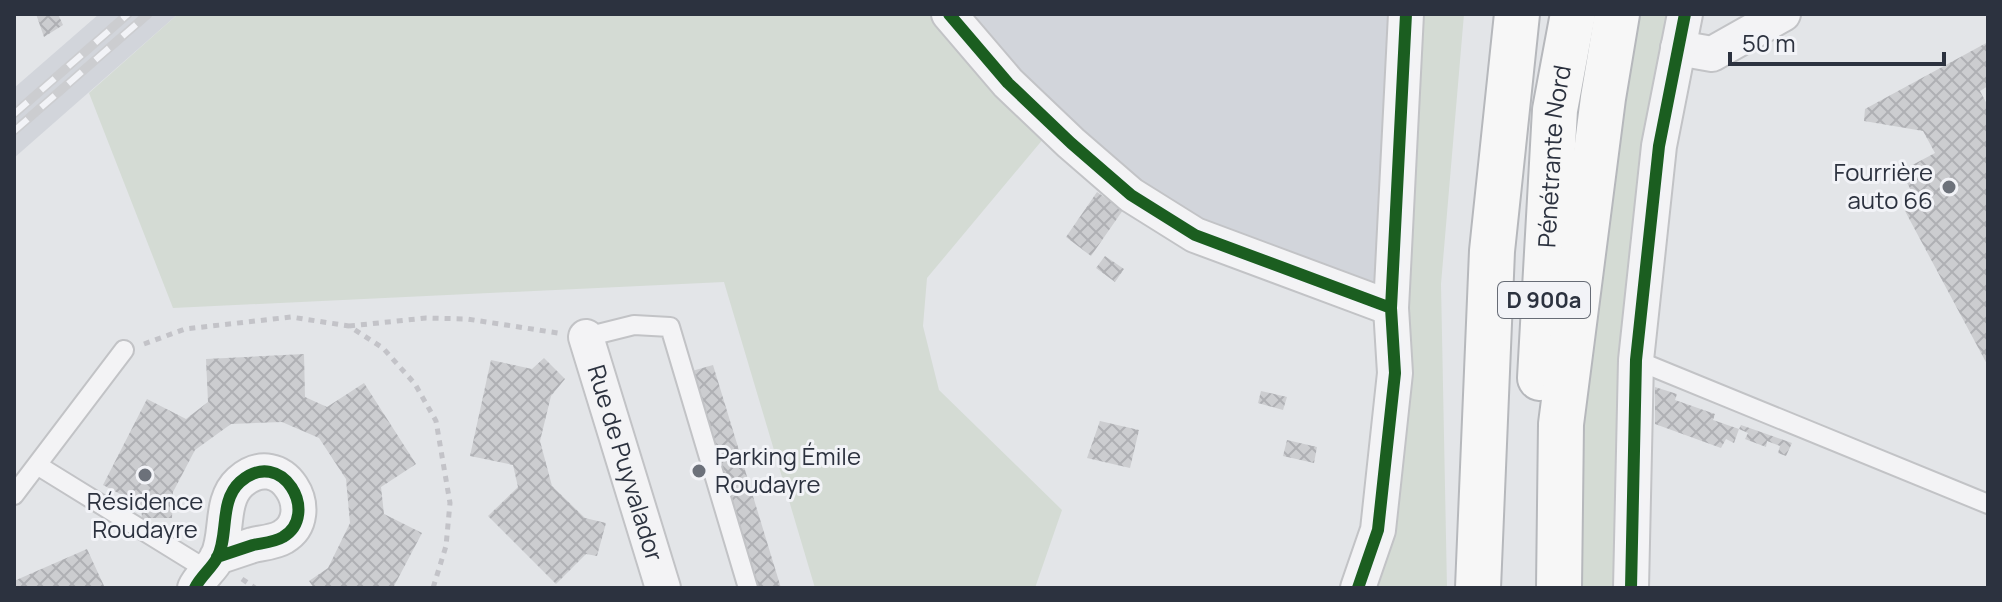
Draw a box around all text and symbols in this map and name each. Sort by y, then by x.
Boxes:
scale bar [1730,16,1944,66]
text: 50 m [1742,26,1796,59]
street label: Pénétrante Nord [1529,62,1578,249]
place label: Fourrière auto 66 [1833,155,1933,216]
marker: Fourrière auto 66 [1940,178,1958,196]
road number: D 900a [1498,282,1590,318]
street label: Rue de Puyvalador [581,361,672,565]
place label: Parking Émile Roudayre [715,439,861,500]
marker: Parking Émile Roudayre [690,462,708,480]
marker: Résidence Roudayre [136,466,154,484]
place label: Résidence Roudayre [87,484,203,545]

